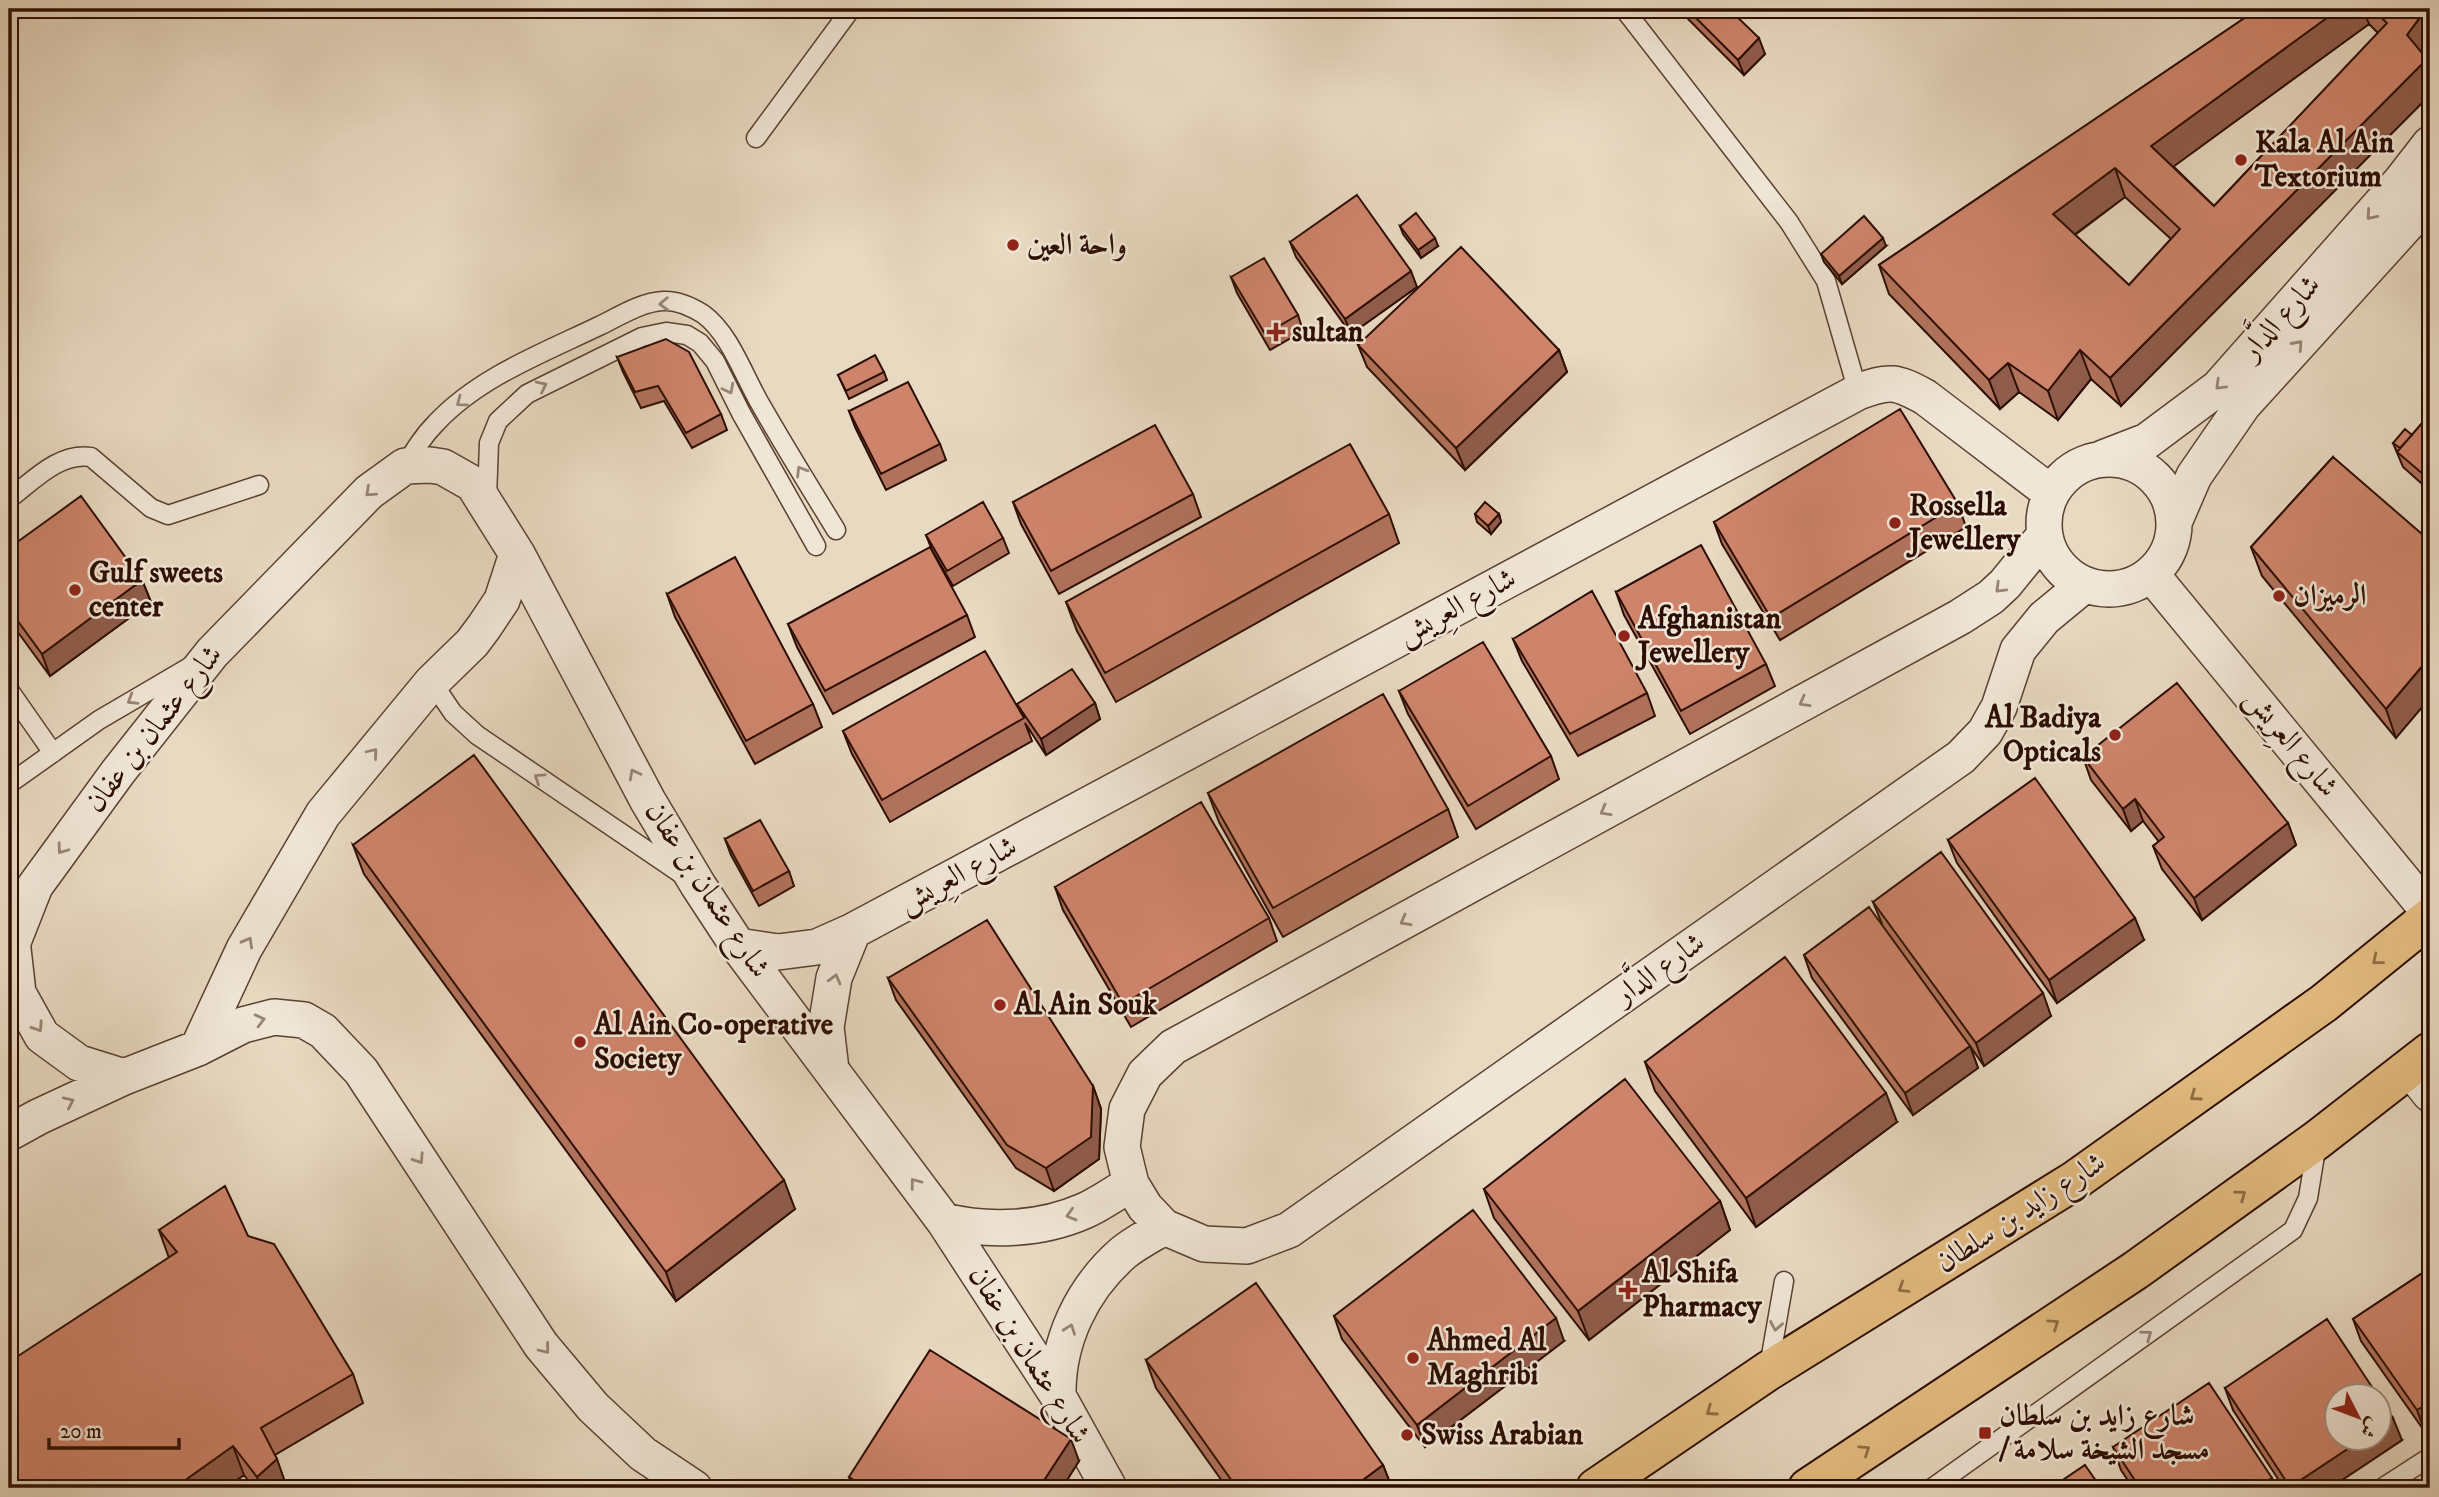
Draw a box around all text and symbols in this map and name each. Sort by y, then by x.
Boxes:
place label: Kala Al Ain Textorium [2254,125,2394,196]
marker: Kala Al Ain Textorium [2233,152,2249,168]
one-way arrow [2367,207,2379,220]
place label: واحة العين [1027,227,1127,264]
marker: واحة العين [1005,237,1021,253]
street label: شارع الدَّار [2225,262,2333,374]
one-way arrow [658,296,669,311]
place label: sultan [1292,314,1364,351]
marker: sultan [1266,322,1286,342]
one-way arrow [2290,340,2302,353]
one-way arrow [2215,377,2228,389]
one-way arrow [535,381,547,395]
one-way arrow [721,382,735,394]
one-way arrow [456,393,469,406]
one-way arrow [796,466,809,479]
one-way arrow [365,484,378,496]
place label: Rossella Jewellery [1906,488,2021,559]
marker: Rossella Jewellery [1887,515,1903,531]
place label: Gulf sweets center [89,555,223,626]
street label: شارع العِريش [1391,560,1525,658]
place label: الرميزان [2293,578,2367,615]
one-way arrow [1996,580,2009,593]
marker: Gulf sweets center [67,582,83,598]
marker: الرميزان [2271,588,2287,604]
place label: Afghanistan Jewellery [1635,601,1782,672]
marker: Afghanistan Jewellery [1616,628,1632,644]
street label: شارع عثمان بن عفان [77,638,235,823]
street label: شارع العِريش [2232,681,2346,808]
one-way arrow [127,692,140,705]
one-way arrow [1799,694,1812,707]
place label: Al Badiya Opticals [1984,700,2102,771]
marker: Al Badiya Opticals [2107,727,2123,743]
one-way arrow [365,748,378,760]
one-way arrow [629,768,642,781]
one-way arrow [534,773,547,786]
street label: شارع عثمان بن عفان [632,795,778,988]
one-way arrow [1599,803,1612,817]
street label: شارع العِريش [892,828,1026,926]
one-way arrow [58,841,70,854]
one-way arrow [1400,912,1412,926]
street label: شارع الدَّار [1600,917,1715,1019]
one-way arrow [240,937,253,949]
one-way arrow [2373,951,2385,964]
one-way arrow [827,973,842,985]
place label: Al Ain Souk [1013,987,1158,1024]
marker: Al Ain Souk [992,997,1008,1013]
place label: Al Ain Co-operative Society [593,1007,834,1078]
one-way arrow [254,1014,266,1028]
one-way arrow [29,1019,42,1032]
marker: Al Ain Co-operative Society [572,1034,588,1050]
one-way arrow [2190,1088,2203,1100]
one-way arrow [62,1096,75,1110]
street label: شارع زايد بن سلطان [1929,1144,2116,1286]
one-way arrow [411,1152,424,1165]
one-way arrow [911,1178,924,1190]
one-way arrow [2233,1190,2246,1203]
one-way arrow [1065,1206,1077,1221]
place label: Al Shifa Pharmacy [1641,1255,1762,1326]
street label: شارع عثمان بن عفان [955,1259,1098,1454]
one-way arrow [1897,1279,1910,1292]
marker: Al Shifa Pharmacy [1620,1282,1636,1298]
one-way arrow [1769,1320,1784,1332]
one-way arrow [2046,1320,2059,1333]
place label: Ahmed Al Maghribi [1426,1323,1547,1394]
one-way arrow [1062,1324,1076,1336]
one-way arrow [2139,1330,2152,1343]
one-way arrow [536,1341,549,1354]
marker: Ahmed Al Maghribi [1405,1350,1421,1366]
north arrow [2324,1382,2394,1452]
place label: شارع زايد بن سلطان / مسجد الشيخة سلامة [1998,1398,2210,1469]
one-way arrow [1706,1403,1719,1415]
scale bar [49,1406,178,1450]
text: ش [2355,1413,2384,1442]
place label: Swiss Arabian [1421,1417,1583,1454]
text: 20 m [60,1419,102,1445]
marker: شارع زايد بن سلطان / مسجد الشيخة سلامة [1977,1425,1993,1441]
marker: Swiss Arabian [1399,1427,1415,1443]
one-way arrow [1857,1446,1870,1459]

